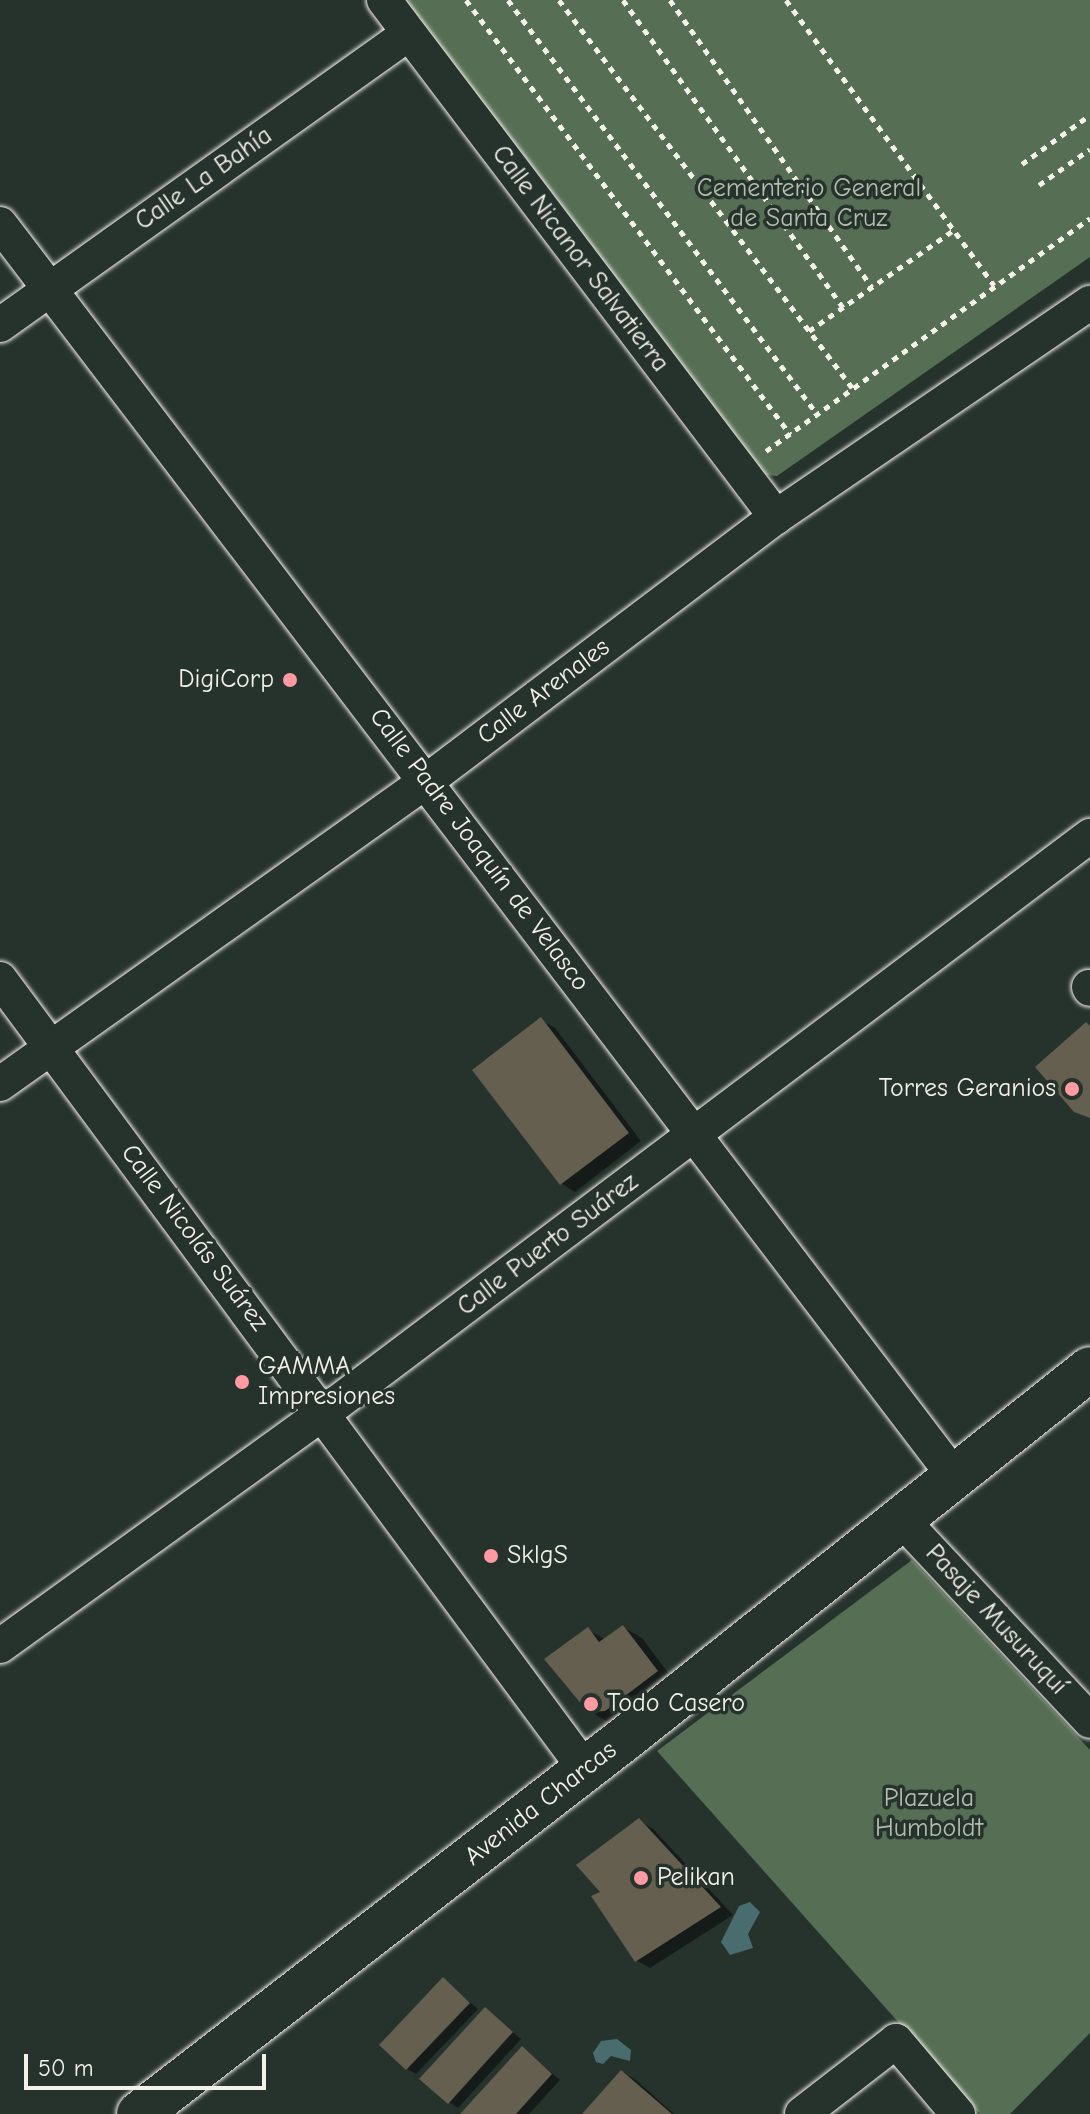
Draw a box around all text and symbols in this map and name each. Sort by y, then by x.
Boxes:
street label: Calle La Bahía [130,120,278,238]
street label: Calle Nicanor Salvatierra [485,140,675,378]
park label: Cementerio General de Santa Cruz [697,173,921,234]
street label: Calle Arenales [472,632,616,752]
place label: DigiCorp [178,664,274,696]
marker: DigiCorp [281,671,299,689]
street label: Calle Padre Joaquín de Velasco [362,702,596,998]
place label: Torres Geranios [879,1073,1056,1105]
marker: Torres Geranios [1063,1080,1081,1098]
street label: Calle Nicolás Suárez [114,1139,274,1337]
street label: Calle Puerto Suárez [452,1167,644,1323]
place label: GAMMA Impresiones [258,1351,395,1412]
marker: GAMMA Impresiones [233,1373,251,1391]
street label: Pasaje Musuruquí [918,1538,1074,1702]
place label: SklgS [507,1540,568,1572]
marker: SklgS [482,1547,500,1565]
place label: Todo Casero [607,1688,745,1720]
marker: Todo Casero [582,1695,600,1713]
street label: Avenida Charcas [459,1735,623,1873]
park label: Plazuela Humboldt [875,1783,983,1844]
place label: Pelikan [657,1862,735,1894]
marker: Pelikan [632,1869,650,1887]
scale bar [28,2038,270,2088]
text: 50 m [38,2054,94,2082]

